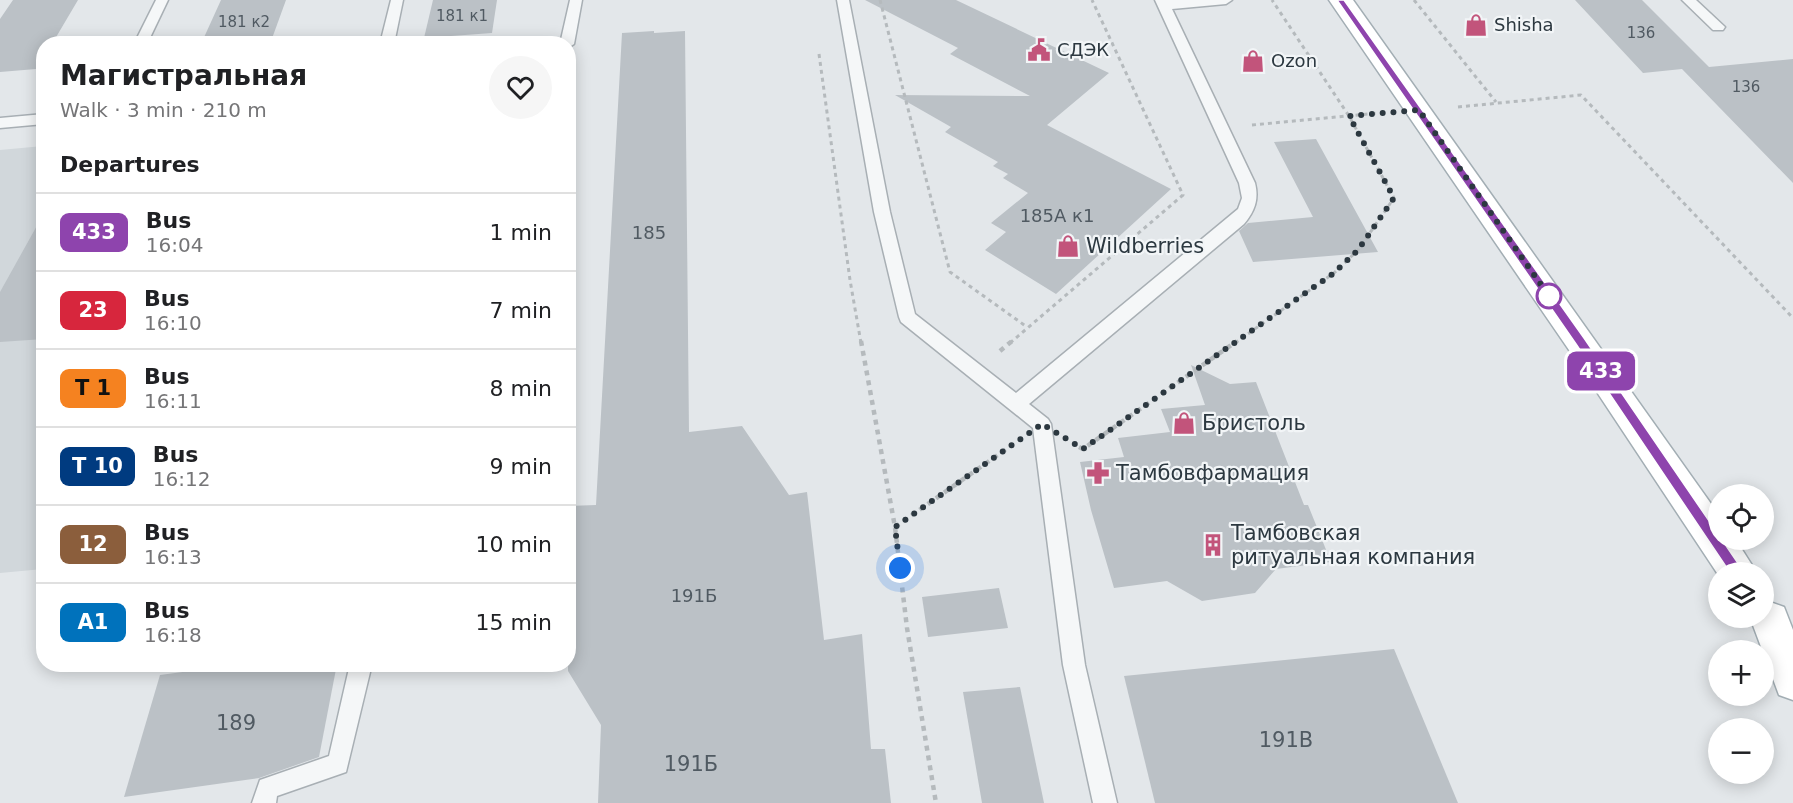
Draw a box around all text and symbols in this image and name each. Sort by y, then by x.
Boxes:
house number: 181 к1 [436,7,488,25]
shop icon: Shisha [1463,12,1489,38]
house number: 181 к2 [218,13,270,31]
place label: Shisha [1494,14,1554,35]
house number: 136 [1627,24,1655,42]
public building icon: СДЭК [1026,37,1052,63]
place label: СДЭК [1057,39,1109,60]
shop icon: Ozon [1240,48,1266,74]
place label: Ozon [1271,50,1317,71]
button: heart [489,56,552,119]
text: Магистральная [60,59,307,92]
house number: 136 [1732,78,1760,96]
text: Walk · 3 min · 210 m [60,98,267,122]
text: Departures [60,152,200,177]
house number: 185А к1 [1020,205,1094,226]
text: Bus [146,208,191,233]
text: 433 [72,220,116,244]
text: 1 min [490,220,552,245]
house number: 185 [632,222,666,243]
text: 16:04 [146,233,203,257]
shop icon: Wildberries [1055,233,1081,259]
place label: Wildberries [1086,234,1204,258]
unlabelled marker [1536,283,1562,309]
text: Bus [144,286,190,311]
text: 23 [78,298,108,322]
text: 7 min [490,298,552,323]
text: 16:10 [144,311,202,335]
line badge: 433 [1566,352,1636,391]
text: 433 [1579,359,1623,383]
text: Bus [144,364,190,389]
text: Т 1 [75,376,111,400]
text: 8 min [490,376,552,401]
text: 16:11 [144,389,202,413]
shop icon: Бристоль [1171,410,1197,436]
place label: Бристоль [1202,411,1306,435]
text: Bus [153,442,198,467]
text: Т 10 [72,454,123,478]
text: 9 min [490,454,552,479]
pharmacy icon: Тамбовфармация [1085,460,1111,486]
place label: Тамбовфармация [1115,461,1309,485]
text: 16:12 [153,467,211,491]
map controls [1708,484,1774,784]
button: locate [1708,484,1774,550]
text: Bus [144,520,190,545]
place label: Тамбовская ритуальная компания [1230,521,1475,569]
text: 12 [78,532,108,556]
text: 10 min [476,532,552,557]
building icon: Тамбовская ритуальная компания [1200,532,1226,558]
text: 16:13 [144,545,202,569]
your location [885,553,915,583]
button: layers [1708,562,1774,628]
house number: 191Б [671,585,717,606]
text: Bus [144,598,190,623]
text: А1 [78,610,108,634]
text: 15 min [476,610,552,635]
text: 16:18 [144,623,202,647]
button: + [1708,640,1774,706]
house number: 189 [216,711,256,735]
button: − [1708,718,1774,784]
house number: 191В [1259,728,1313,752]
house number: 191Б [664,752,718,776]

